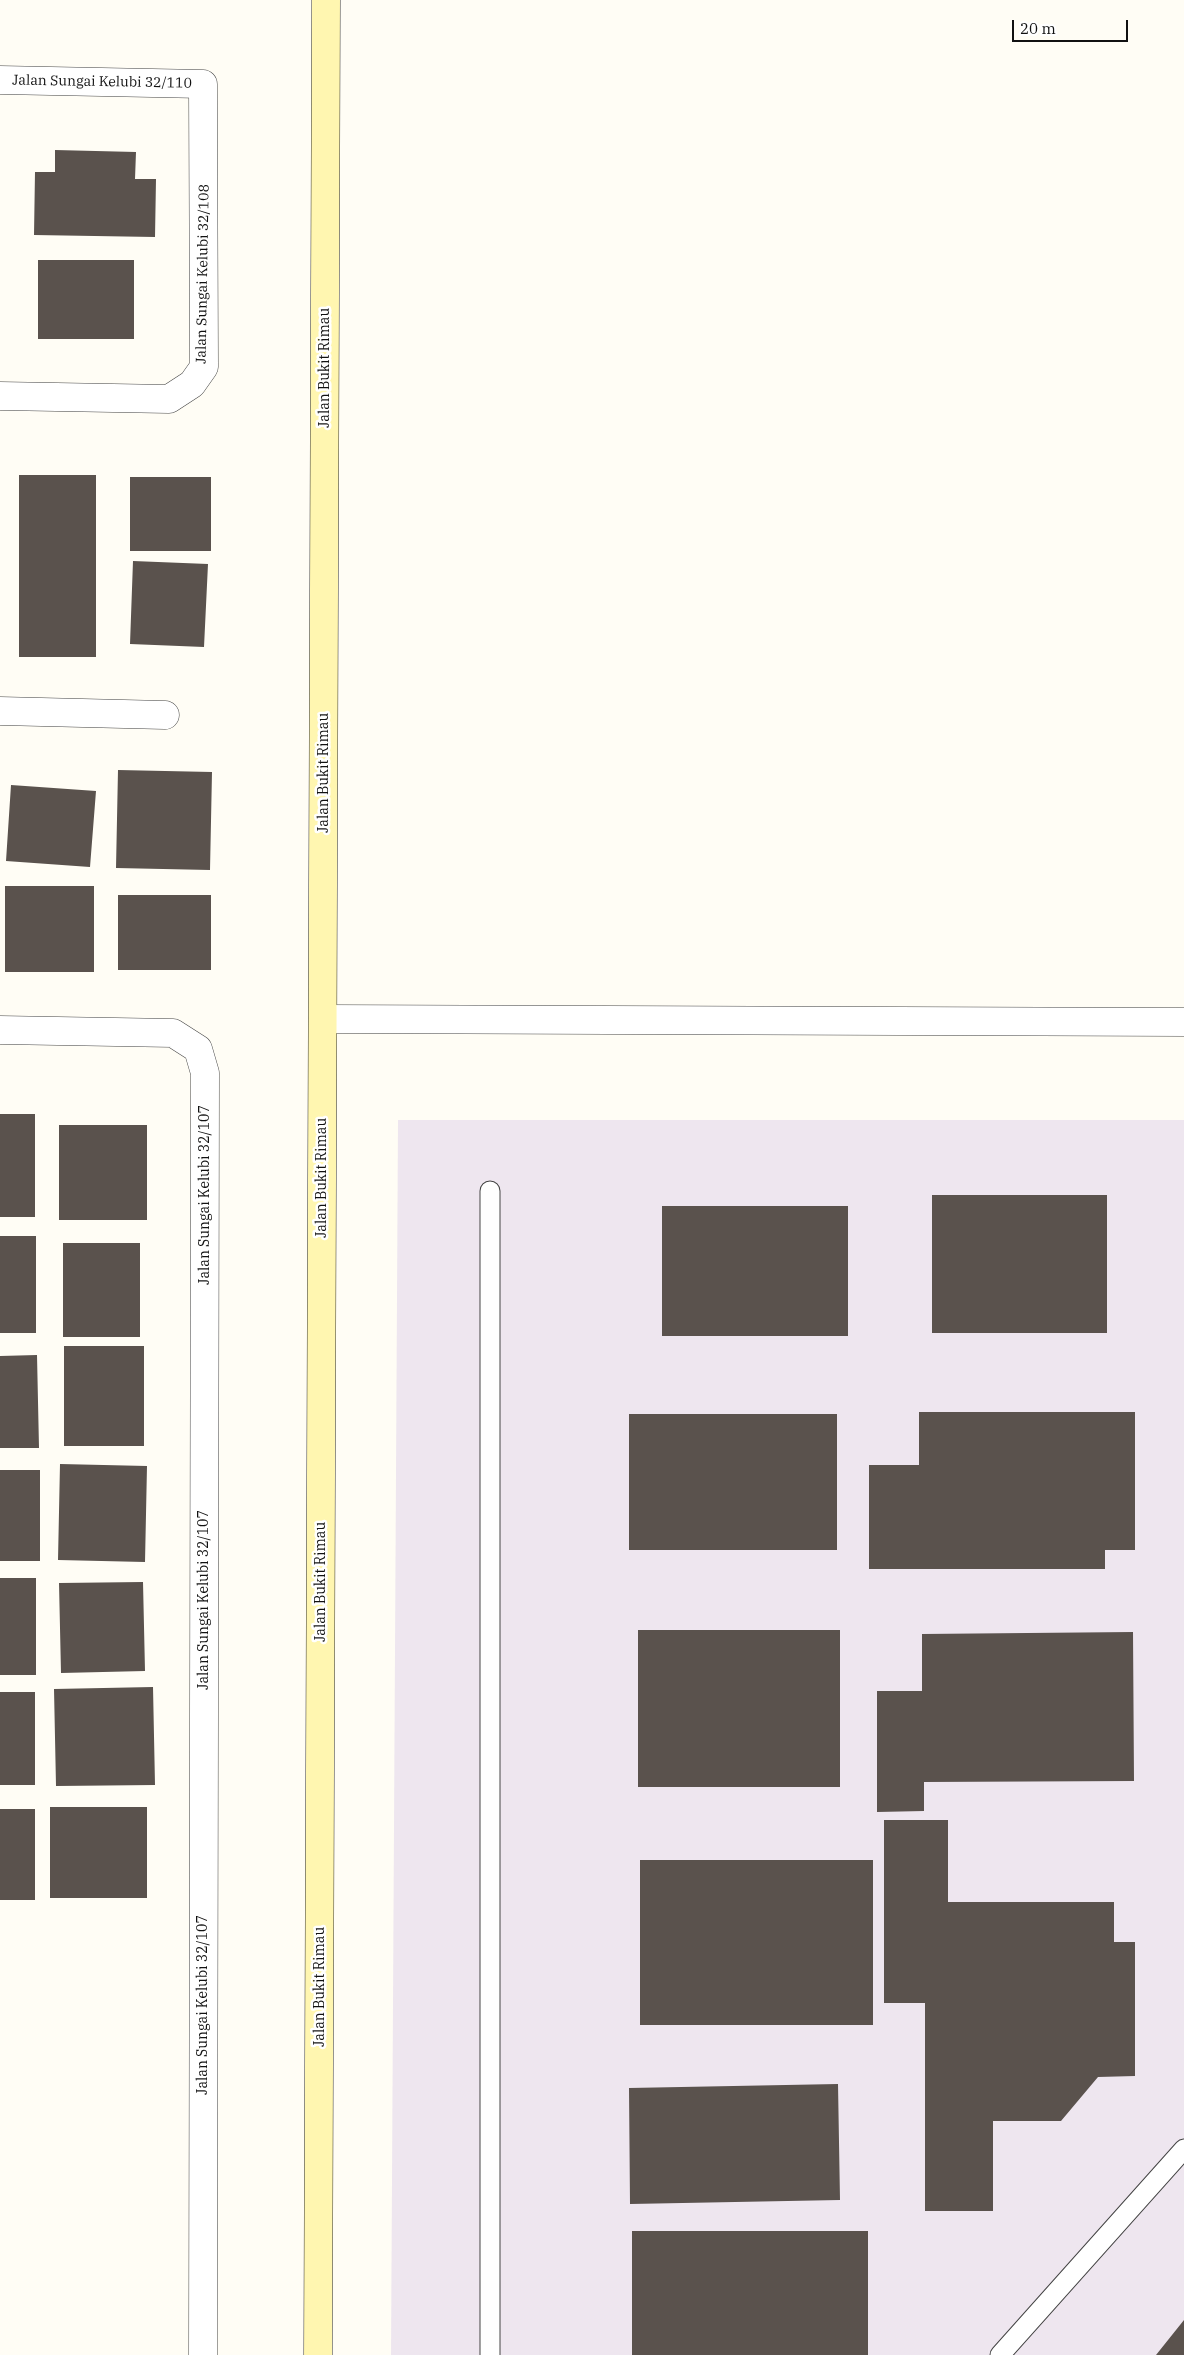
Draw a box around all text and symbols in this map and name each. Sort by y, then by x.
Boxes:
scale bar [1014,10,1130,42]
text: 20 m [1020,19,1056,38]
street label: Jalan Sungai Kelubi 32/110 [12,72,192,92]
street label: Jalan Sungai Kelubi 32/108 [193,184,213,364]
street label: Jalan Bukit Rimau [317,308,333,428]
street label: Jalan Bukit Rimau [316,713,332,833]
street label: Jalan Sungai Kelubi 32/107 [197,1105,213,1285]
street label: Jalan Bukit Rimau [314,1118,330,1238]
street label: Jalan Sungai Kelubi 32/107 [196,1510,212,1690]
street label: Jalan Bukit Rimau [313,1522,329,1642]
street label: Jalan Sungai Kelubi 32/107 [195,1915,211,2095]
street label: Jalan Bukit Rimau [312,1927,328,2047]

